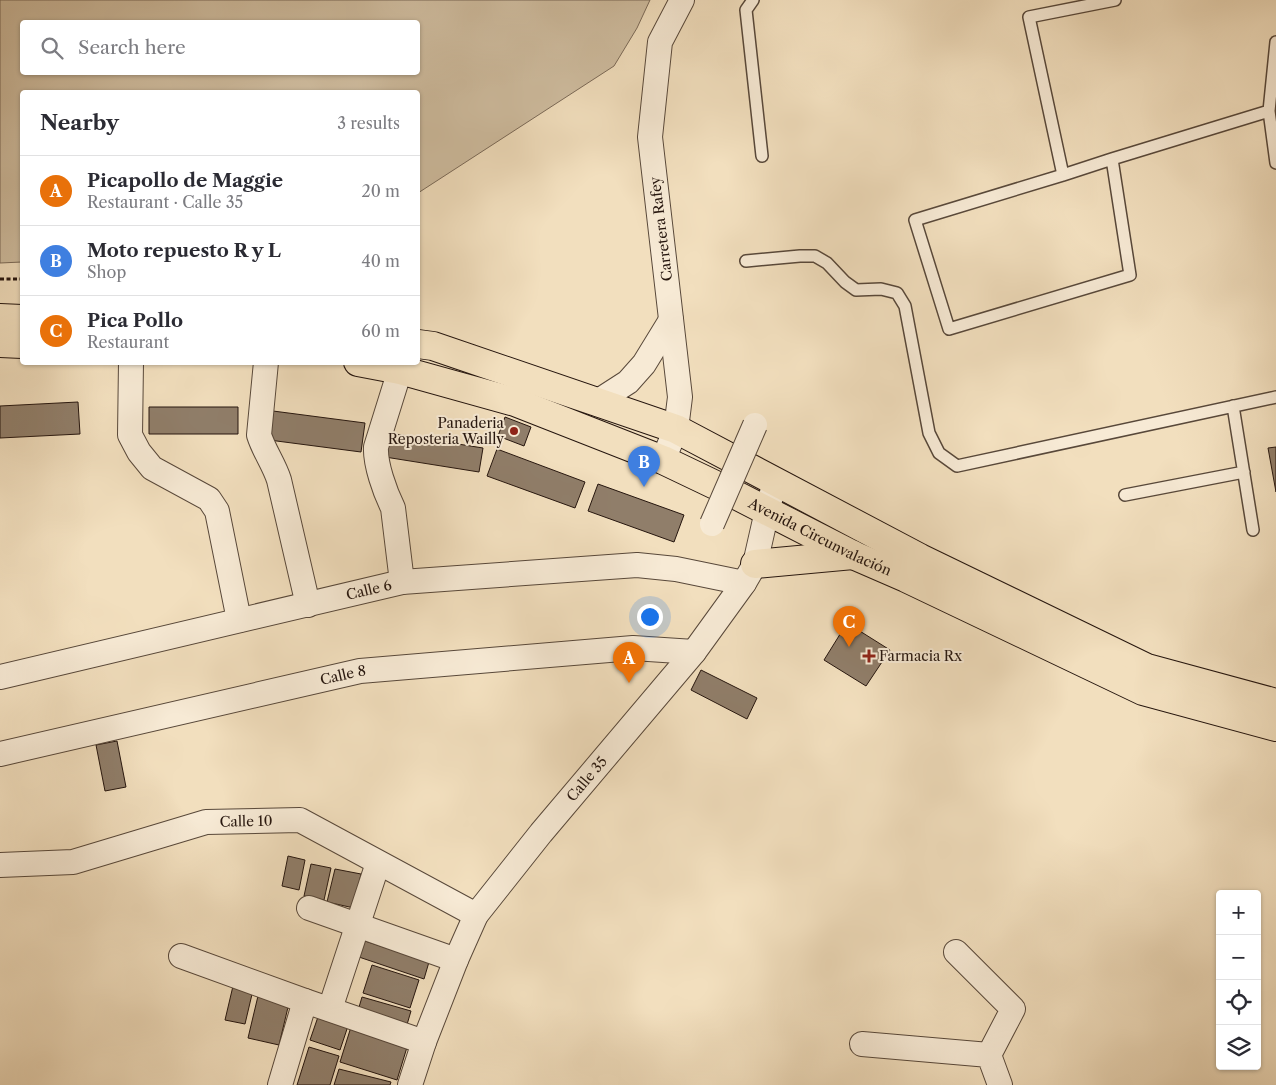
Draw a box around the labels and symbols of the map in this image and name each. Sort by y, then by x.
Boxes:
street label: Carretera Rafey [646,176,676,282]
place label: Panaderia Reposteria Wailly [388,414,505,448]
marker: Panaderia Reposteria Wailly [508,425,520,437]
pin: B [628,446,660,487]
street label: Avenida Circunvalación [745,494,895,580]
street label: Calle 6 [344,576,393,604]
your location [637,604,663,630]
pin: C [833,606,865,647]
pin: A [613,642,645,683]
place label: Farmacia Rx [879,647,963,665]
marker: Farmacia Rx [863,650,875,662]
street label: Calle 8 [318,662,366,689]
street label: Calle 35 [563,753,611,805]
street label: Calle 10 [219,812,273,831]

